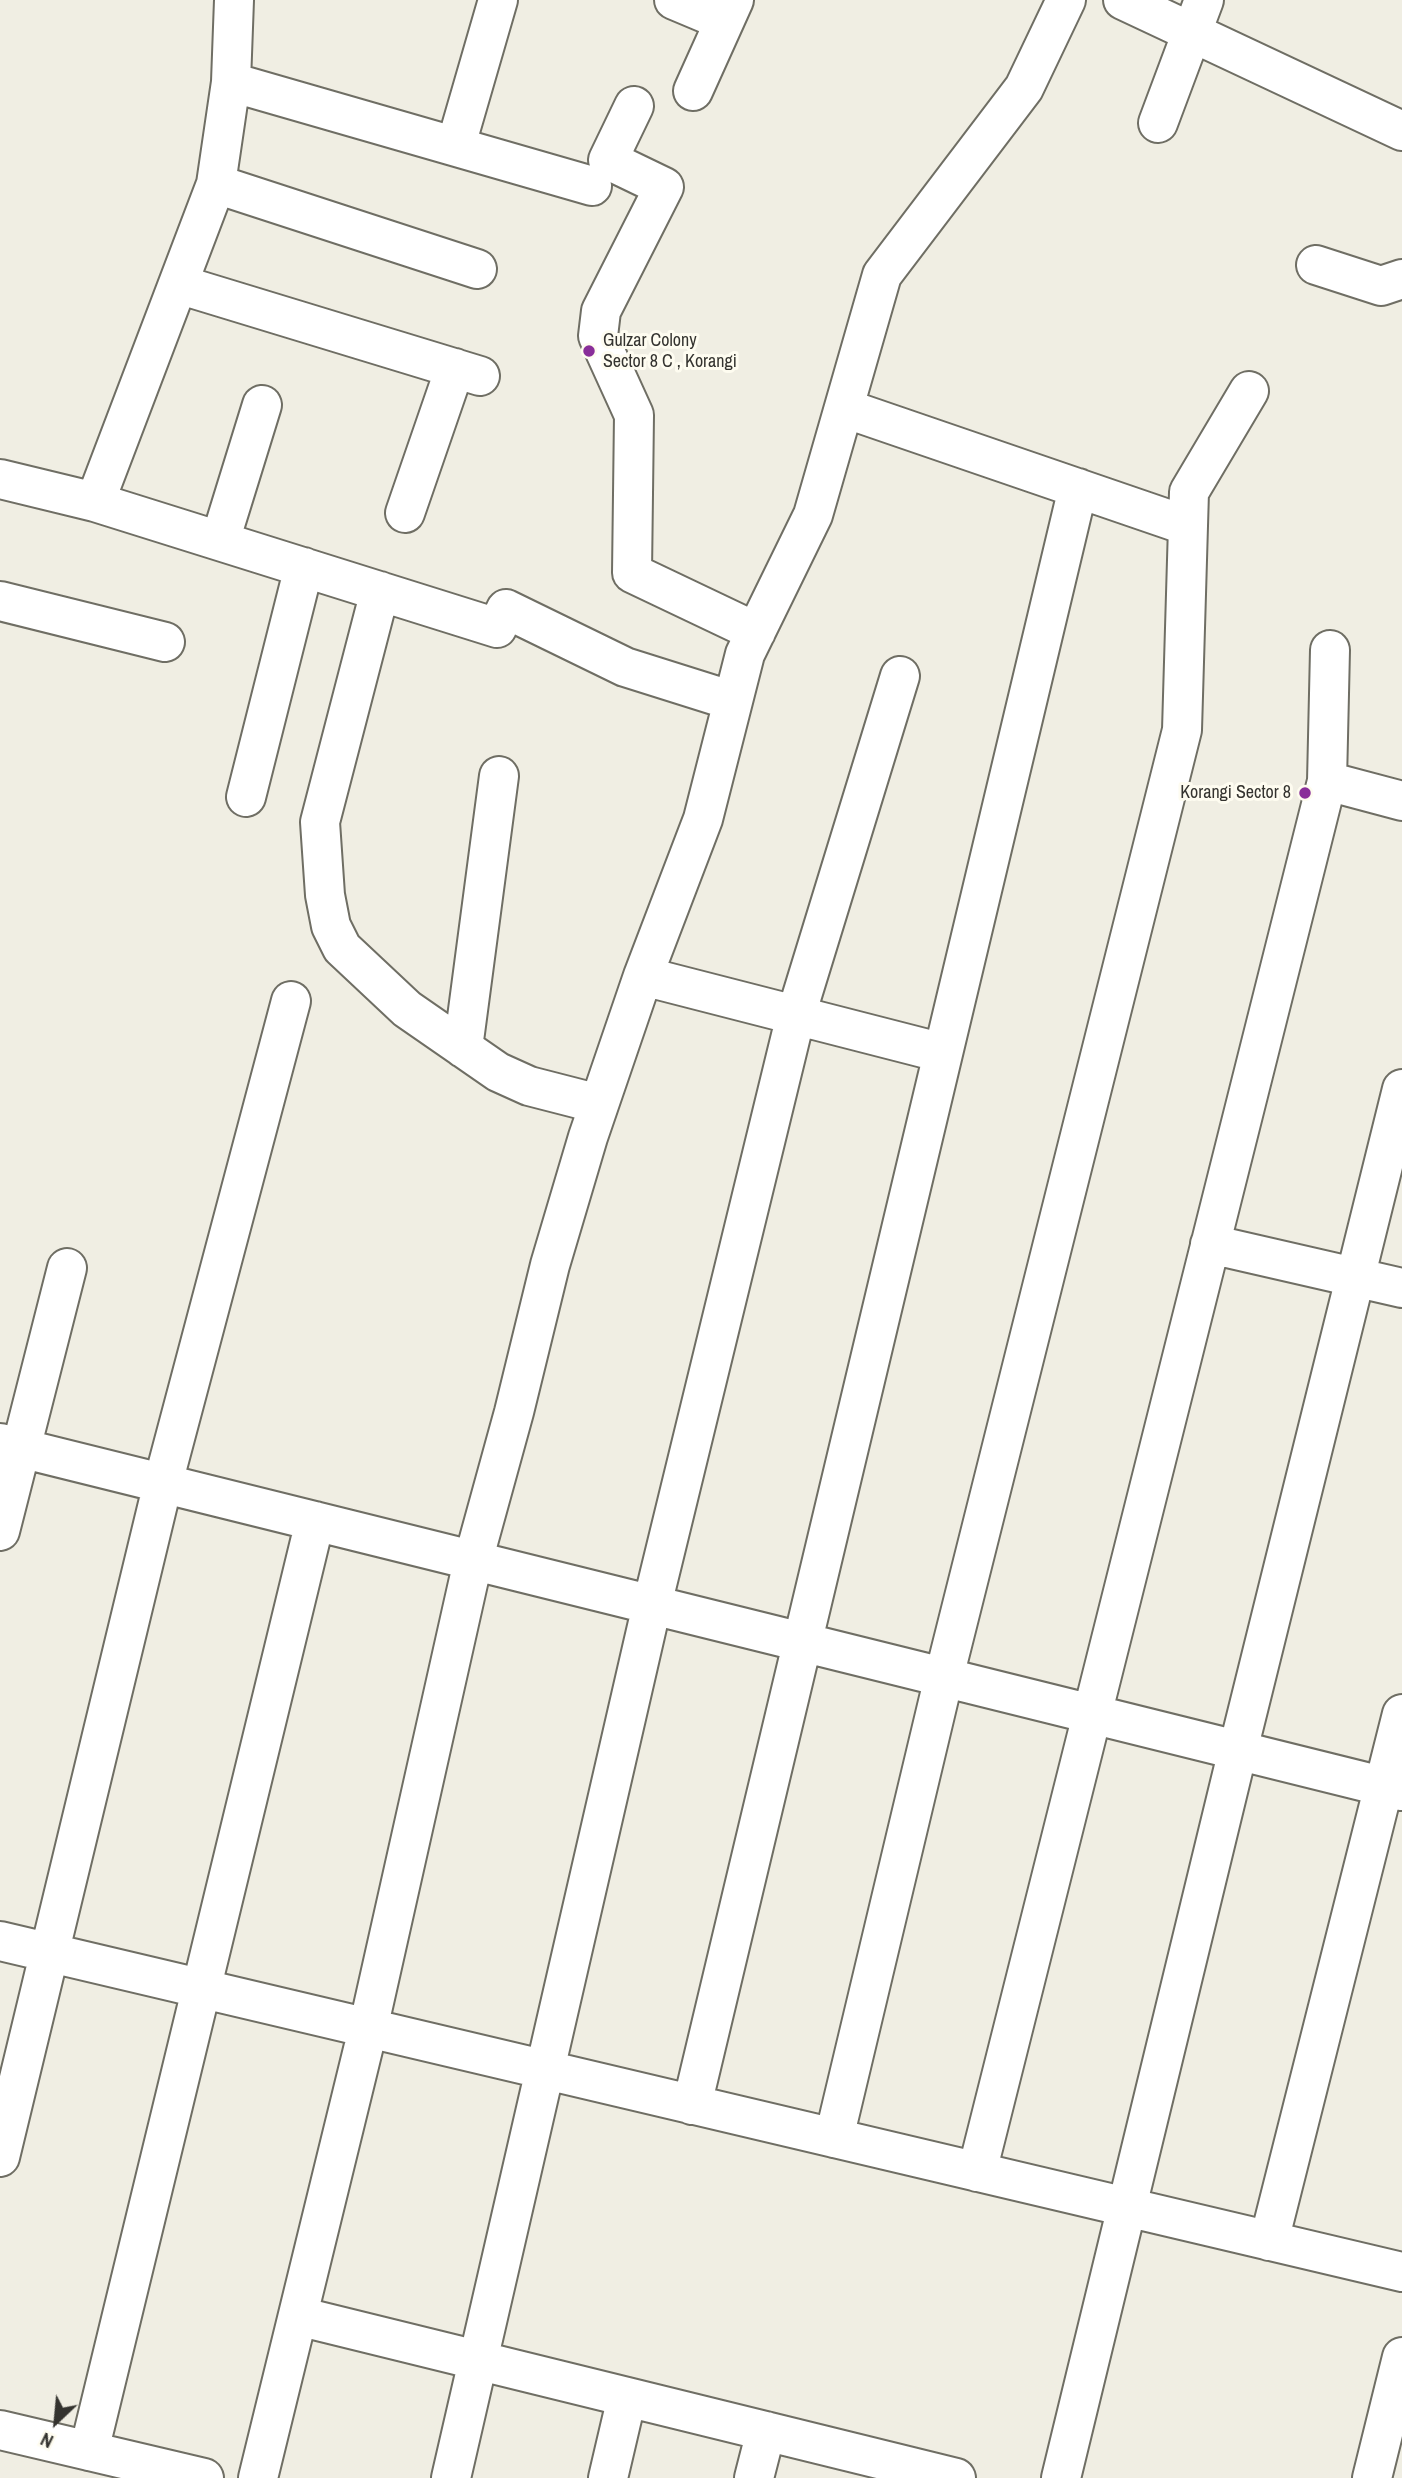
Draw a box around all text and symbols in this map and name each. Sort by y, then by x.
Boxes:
place label: Gulzar Colony Sector 8 C , Korangi [603,330,737,372]
marker: Gulzar Colony Sector 8 C , Korangi [581,343,597,359]
place label: Korangi Sector 8 [1180,782,1291,804]
marker: Korangi Sector 8 [1297,785,1313,801]
north arrow [21,2387,91,2457]
text: N [36,2427,58,2455]

